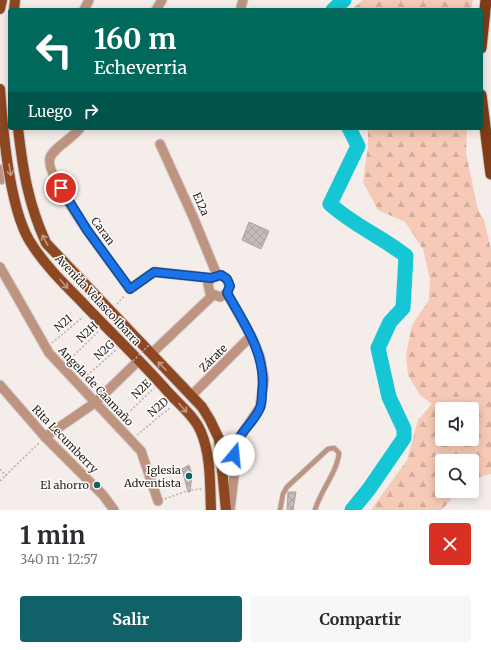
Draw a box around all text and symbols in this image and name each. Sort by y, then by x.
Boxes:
text: 160 m [94,21,176,57]
icon: left [28,24,80,76]
text: Echeverria [94,56,187,79]
icon: right [80,100,102,122]
text: Luego [28,102,72,121]
one-way arrow [6,163,14,176]
pin [44,171,78,205]
icon: arrive [50,177,72,199]
street label: E12a [190,190,212,218]
street label: Caran [88,214,118,248]
one-way arrow [41,234,49,246]
street label: Avenida Velasco Ibarra [52,251,144,348]
one-way arrow [60,279,69,289]
street label: N2I [51,312,75,334]
street label: N2H [74,319,101,345]
street label: N2G [91,337,117,363]
street label: Zárate [196,341,230,375]
street label: Angela de Caamaño [55,343,137,429]
one-way arrow [157,361,167,371]
street label: N2E [128,376,154,402]
street label: N2D [145,394,171,420]
street label: Rita Lecumberry [29,402,101,476]
map controls [435,402,479,498]
button: sound [435,402,479,446]
one-way arrow [178,403,187,413]
position arrow [213,434,255,476]
button: search [435,454,479,498]
place label: Iglesia Adventista [123,463,181,490]
marker: Iglesia Adventista [184,471,194,481]
place label: El ahorro [40,478,90,492]
marker: El ahorro [92,480,102,490]
text: 1 min [20,520,85,551]
button: close [429,523,471,565]
text: 340 m · 12:57 [20,551,98,568]
button: Salir [20,596,242,642]
button: Compartir [250,596,471,642]

